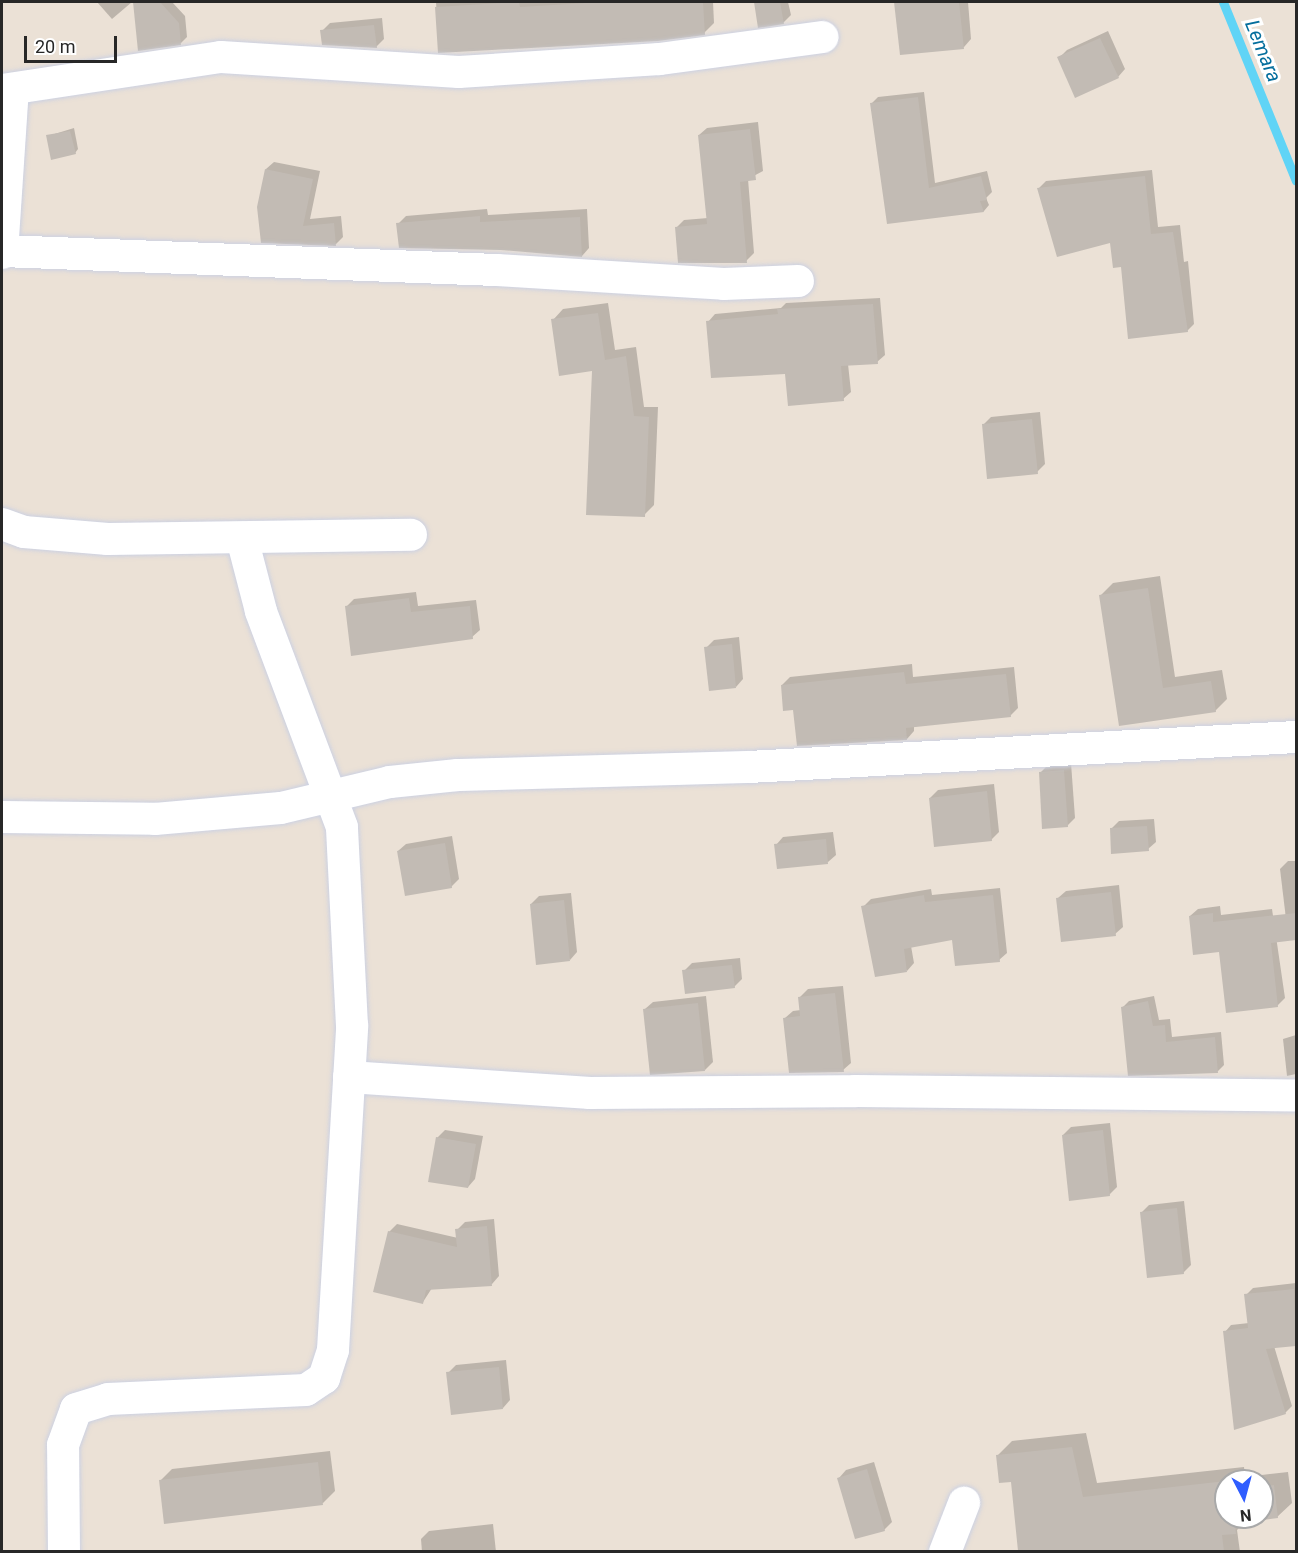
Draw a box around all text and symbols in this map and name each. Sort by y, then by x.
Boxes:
water label: Lemara [1240,16,1286,86]
scale bar [27,24,120,62]
text: 20 m [35,36,75,57]
north arrow [1214,1469,1274,1529]
text: N [1239,1505,1252,1525]

